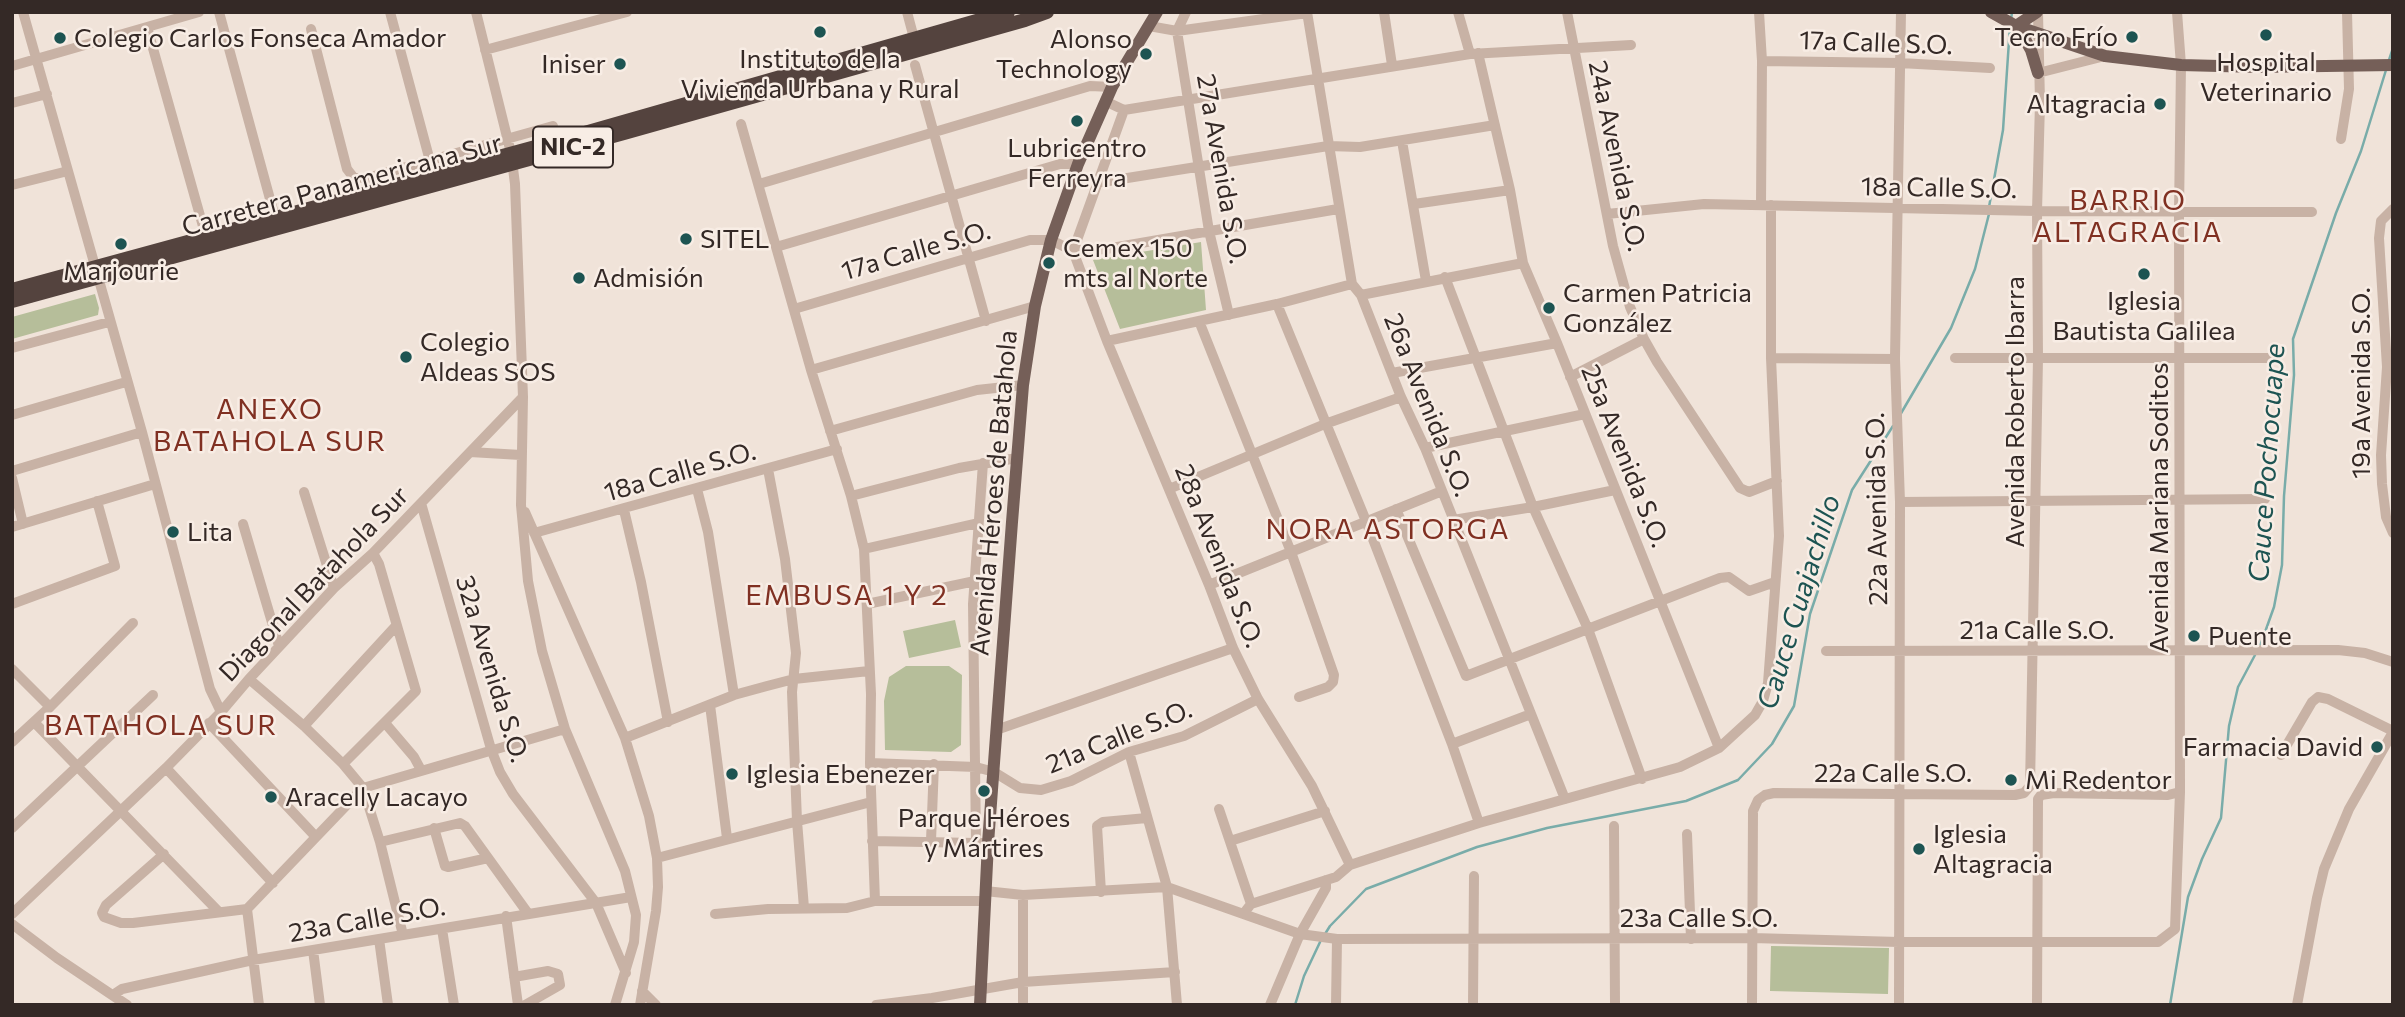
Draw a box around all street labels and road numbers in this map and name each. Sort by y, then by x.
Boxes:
street label: 17a Calle S.O. [1799,25,1953,61]
street label: 24a Avenida S.O. [1582,58,1652,254]
street label: 27a Avenida S.O. [1190,72,1254,266]
street label: Carretera Panamericana Sur [179,127,505,243]
road number: NIC-2 [533,127,613,168]
street label: 18a Calle S.O. [1861,171,2017,205]
street label: 17a Calle S.O. [838,215,994,287]
street label: Avenida Roberto Ibarra [1999,276,2031,548]
street label: 19a Avenida S.O. [2345,287,2377,479]
street label: 26a Avenida S.O. [1377,309,1479,501]
street label: Avenida Héroes de Batahola [964,329,1024,657]
street label: 25a Avenida S.O. [1574,360,1676,552]
street label: Avenida Mariana Soditos [2143,362,2175,654]
street label: 22a Avenida S.O. [1860,412,1894,606]
street label: 18a Calle S.O. [601,435,759,509]
street label: 28a Avenida S.O. [1168,460,1270,652]
street label: Diagonal Batahola Sur [213,480,415,688]
street label: 32a Avenida S.O. [449,572,535,766]
street label: 21a Calle S.O. [1960,614,2114,646]
street label: 21a Calle S.O. [1041,694,1197,780]
street label: 22a Calle S.O. [1814,757,1972,789]
street label: 23a Calle S.O. [286,891,448,949]
street label: 23a Calle S.O. [1620,902,1778,934]

